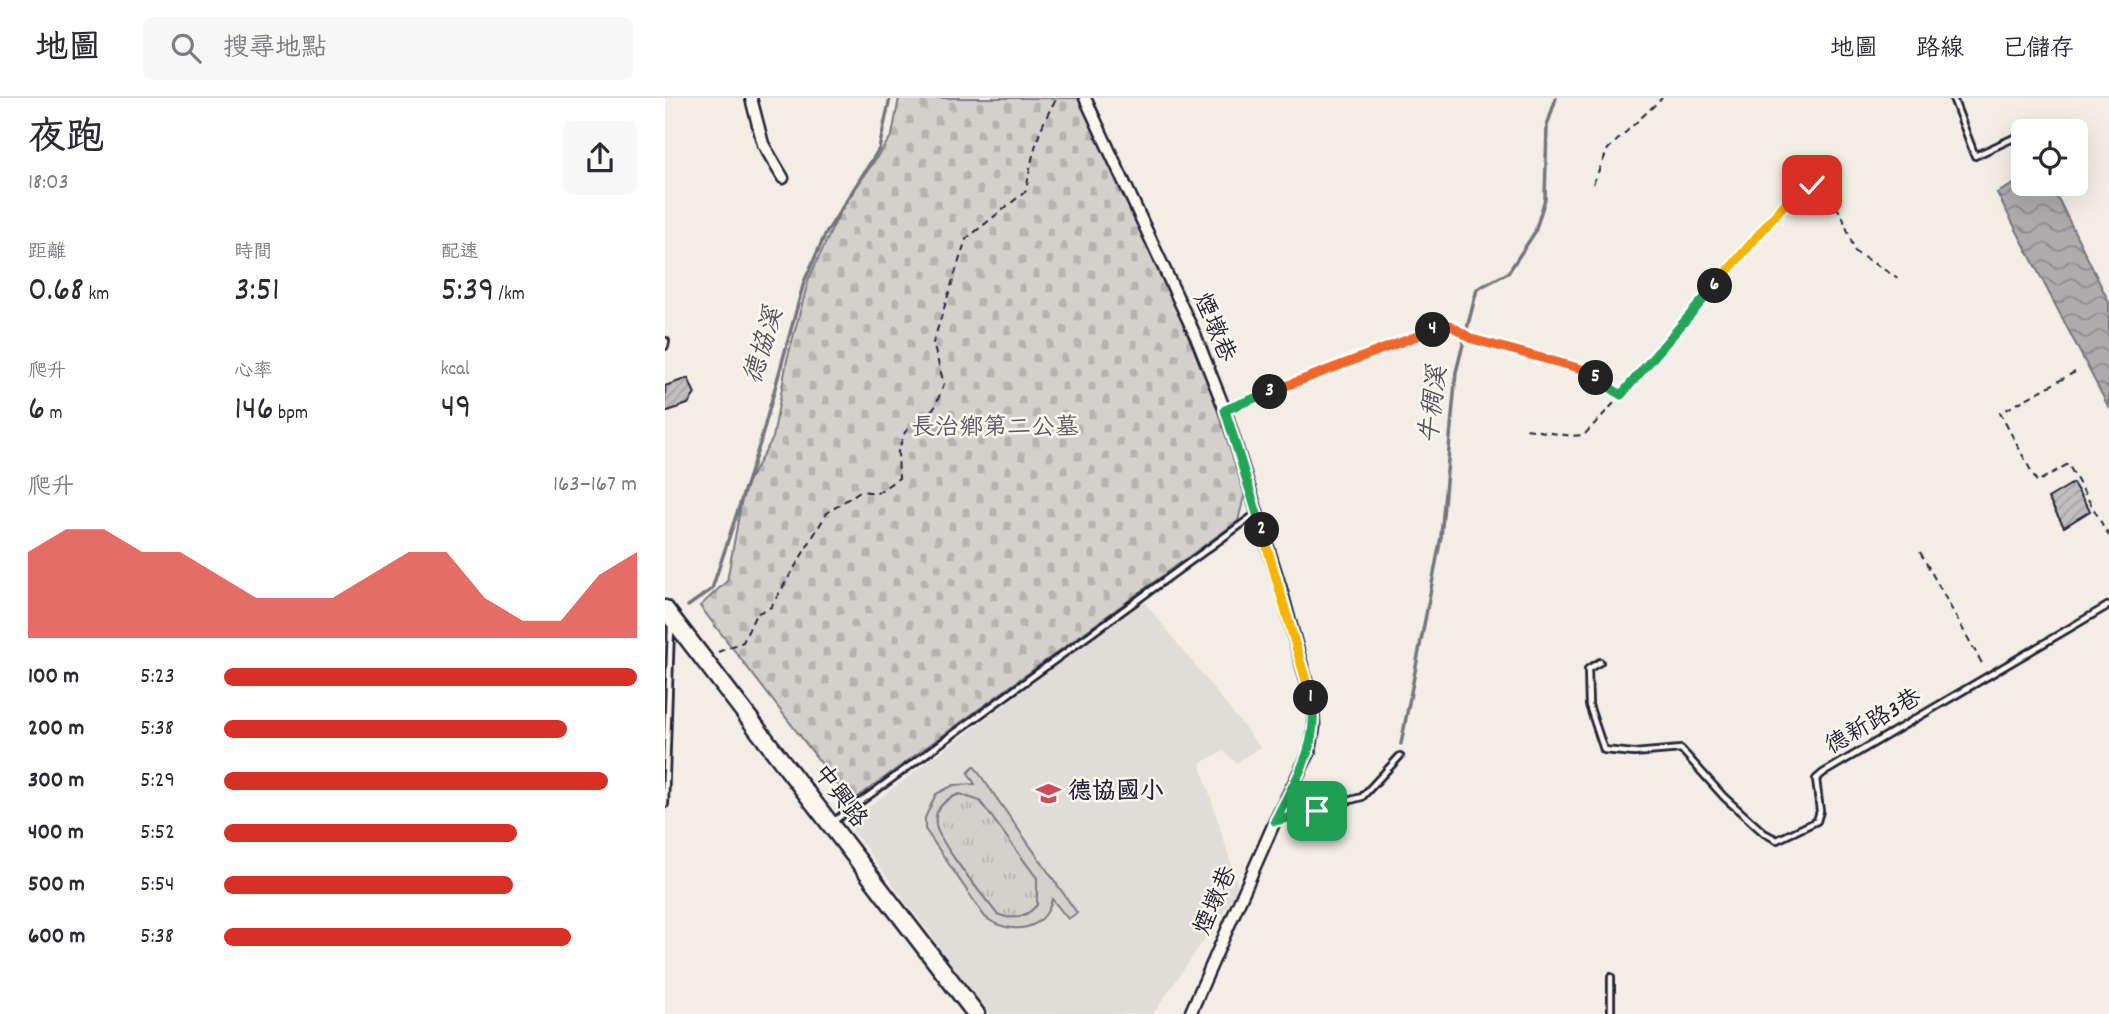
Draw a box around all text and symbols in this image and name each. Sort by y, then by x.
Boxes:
search box [143,17,633,80]
text: 地圖 [35,27,101,74]
icon: search [167,29,205,67]
text: 搜尋地點 [223,31,327,68]
text: 地圖 [1830,33,1878,67]
text: 路線 [1916,33,1964,67]
text: 已儲存 [2002,33,2074,67]
text: 夜跑 [28,113,104,168]
map controls [2011,119,2088,196]
button: locate [2011,119,2088,196]
button: share [563,121,637,195]
pin [1782,155,1842,215]
icon: check [1793,166,1831,204]
text: 18:03 [28,167,69,200]
text: 距離 [28,240,66,267]
text: 時間 [234,240,272,267]
text: 配速 [441,240,479,267]
text: 0.68 [28,267,84,317]
text: 3:51 [234,267,280,317]
text: 5:39 [441,267,494,317]
pin: 6 [1697,268,1733,304]
text: 6 [1710,272,1719,299]
text: km [84,282,109,309]
text: /km [494,282,525,309]
street label: 煙墩巷 [1183,288,1243,368]
water label: 德協溪 [736,301,795,389]
pin: 4 [1415,313,1451,348]
text: 4 [1429,316,1436,343]
text: kcal [441,357,470,384]
text: 爬升 [28,359,66,386]
text: 心率 [234,359,272,386]
pin: 5 [1579,360,1613,396]
water label: 牛稠溪 [1412,362,1458,446]
text: 5 [1591,364,1600,391]
pin: 3 [1253,374,1287,410]
text: 3 [1265,378,1274,405]
text: 49 [441,384,471,434]
text: 6 [28,386,45,436]
text: 146 [234,386,274,436]
text: m [45,401,63,428]
text: bpm [274,401,308,428]
park label: 長治鄉第二公墓 [911,412,1079,446]
text: 163–167 m [553,469,637,502]
text: 爬升 [28,472,74,505]
pin: 2 [1245,512,1279,548]
text: 2 [1257,516,1266,543]
text: 100 m [28,661,79,694]
text: 5:23 [140,661,175,694]
pin: 1 [1293,680,1329,716]
street label: 德新路3巷 [1819,682,1929,764]
text: 1 [1308,684,1313,711]
text: 200 m [28,713,84,746]
text: 5:38 [140,713,174,746]
street label: 中興路 [804,758,874,836]
text: 300 m [28,765,84,798]
text: 5:29 [140,765,175,798]
place label: 德協國小 [1068,776,1164,810]
school or university icon: 德協國小 [1034,779,1062,807]
pin [1287,781,1347,841]
icon: arrive [1298,792,1336,830]
text: 400 m [28,817,84,850]
text: 5:52 [140,817,175,850]
street label: 煙墩巷 [1187,861,1247,941]
text: 500 m [28,869,85,902]
text: 5:54 [140,869,175,902]
text: 600 m [28,921,85,954]
text: 5:38 [140,921,174,954]

